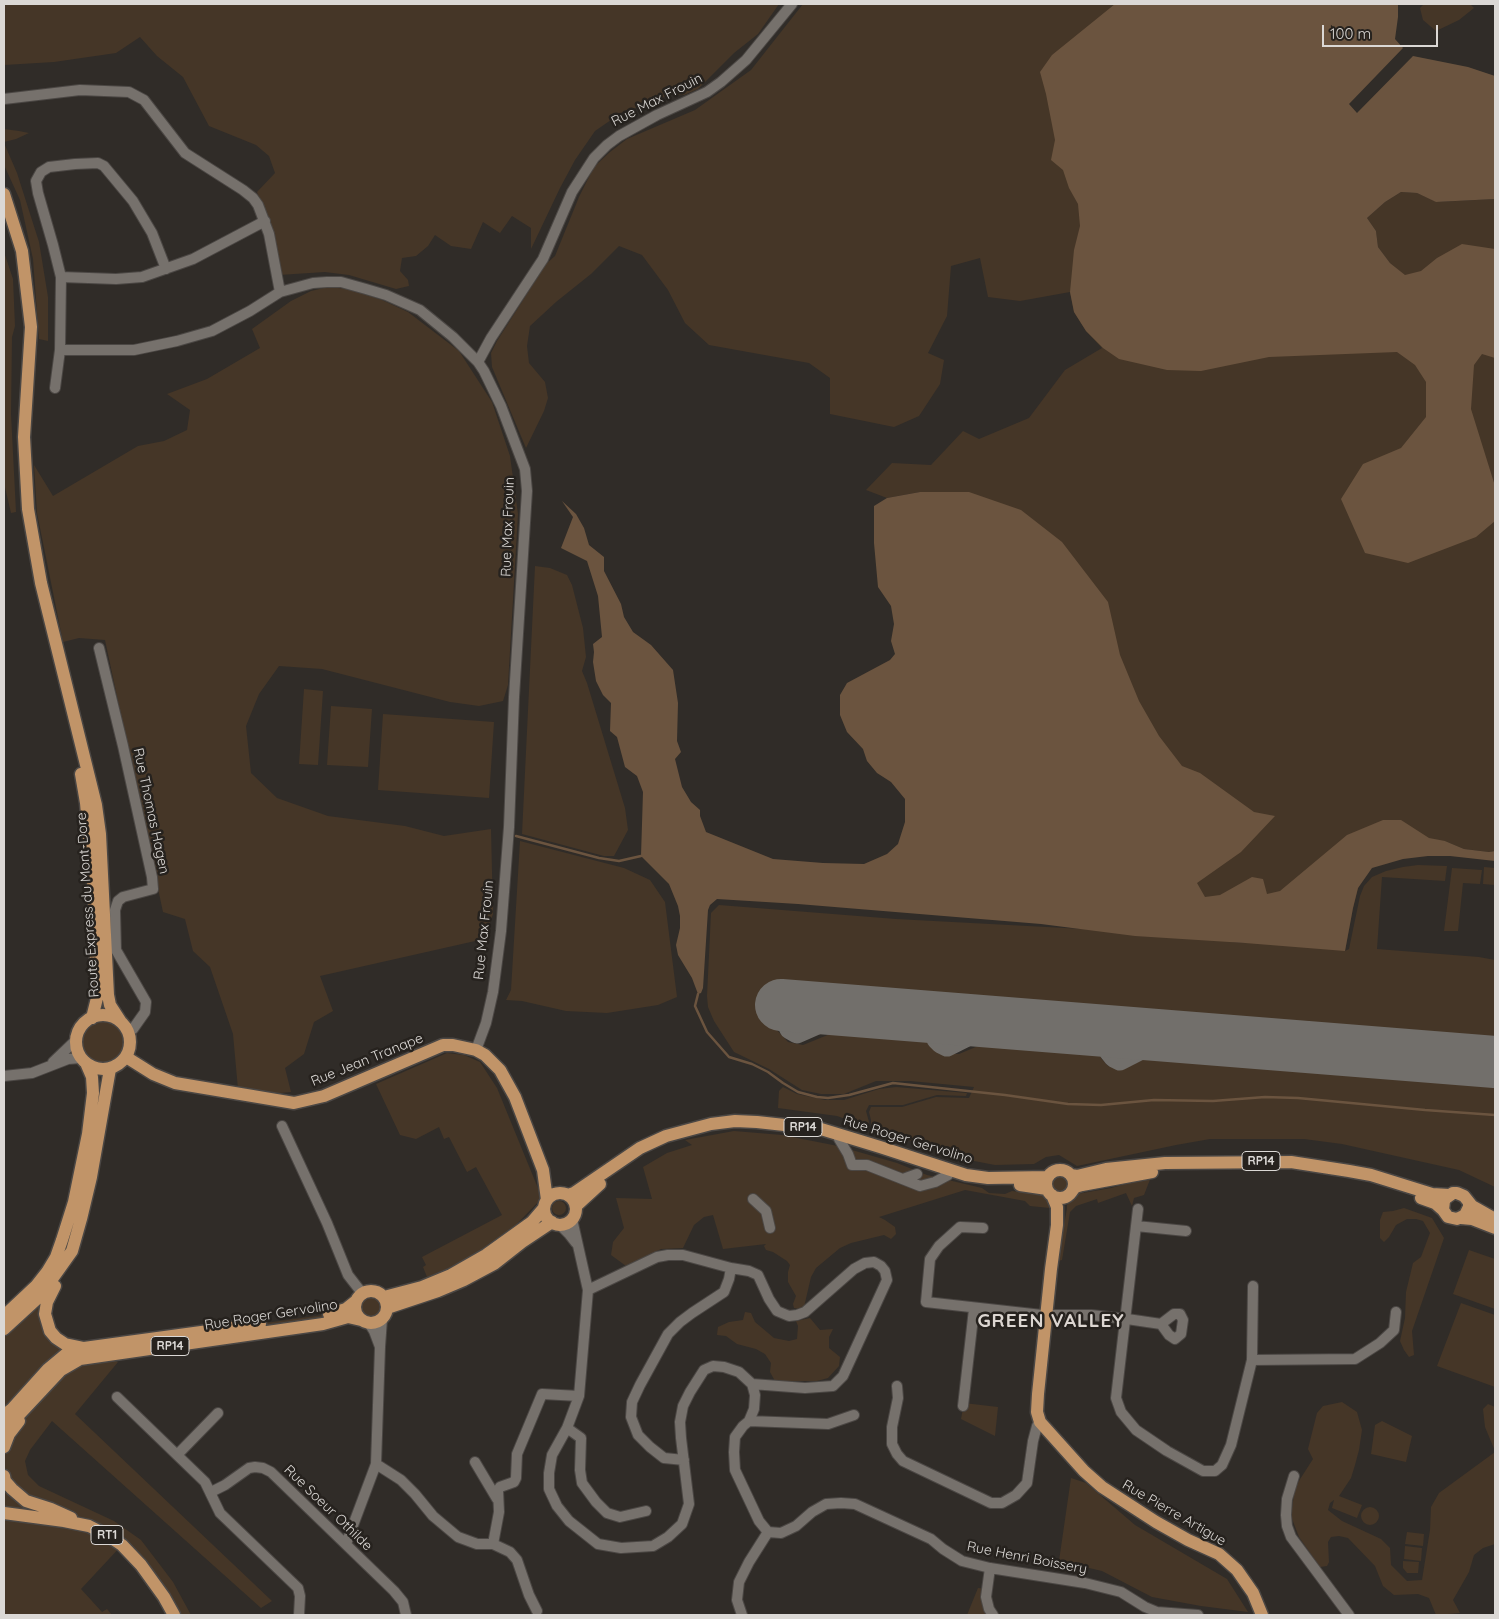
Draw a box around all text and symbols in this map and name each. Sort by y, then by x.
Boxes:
scale bar [1324,15,1440,47]
text: 100 m [1330,24,1371,43]
street label: Rue Max Frouin [609,70,705,130]
street label: Rue Max Frouin [498,477,518,577]
street label: Rue Thomas Hagen [129,746,173,876]
street label: Route Express du Mont-Dore [73,812,103,998]
street label: Rue Max Frouin [470,879,498,981]
street label: Rue Jean Tranape [308,1030,426,1090]
street label: Rue Roger Gervolino [841,1112,975,1168]
road number: RP14 [784,1118,822,1136]
road number: RP14 [1242,1152,1280,1170]
street label: Rue Roger Gervolino [203,1296,339,1334]
district label: GREEN VALLEY [976,1310,1126,1332]
road number: RP14 [151,1336,189,1355]
street label: Rue Soeur Othilde [280,1462,376,1554]
street label: Rue Pierre Artigue [1119,1476,1229,1550]
road number: RT1 [91,1526,123,1544]
street label: Rue Henri Boissery [965,1538,1089,1578]

